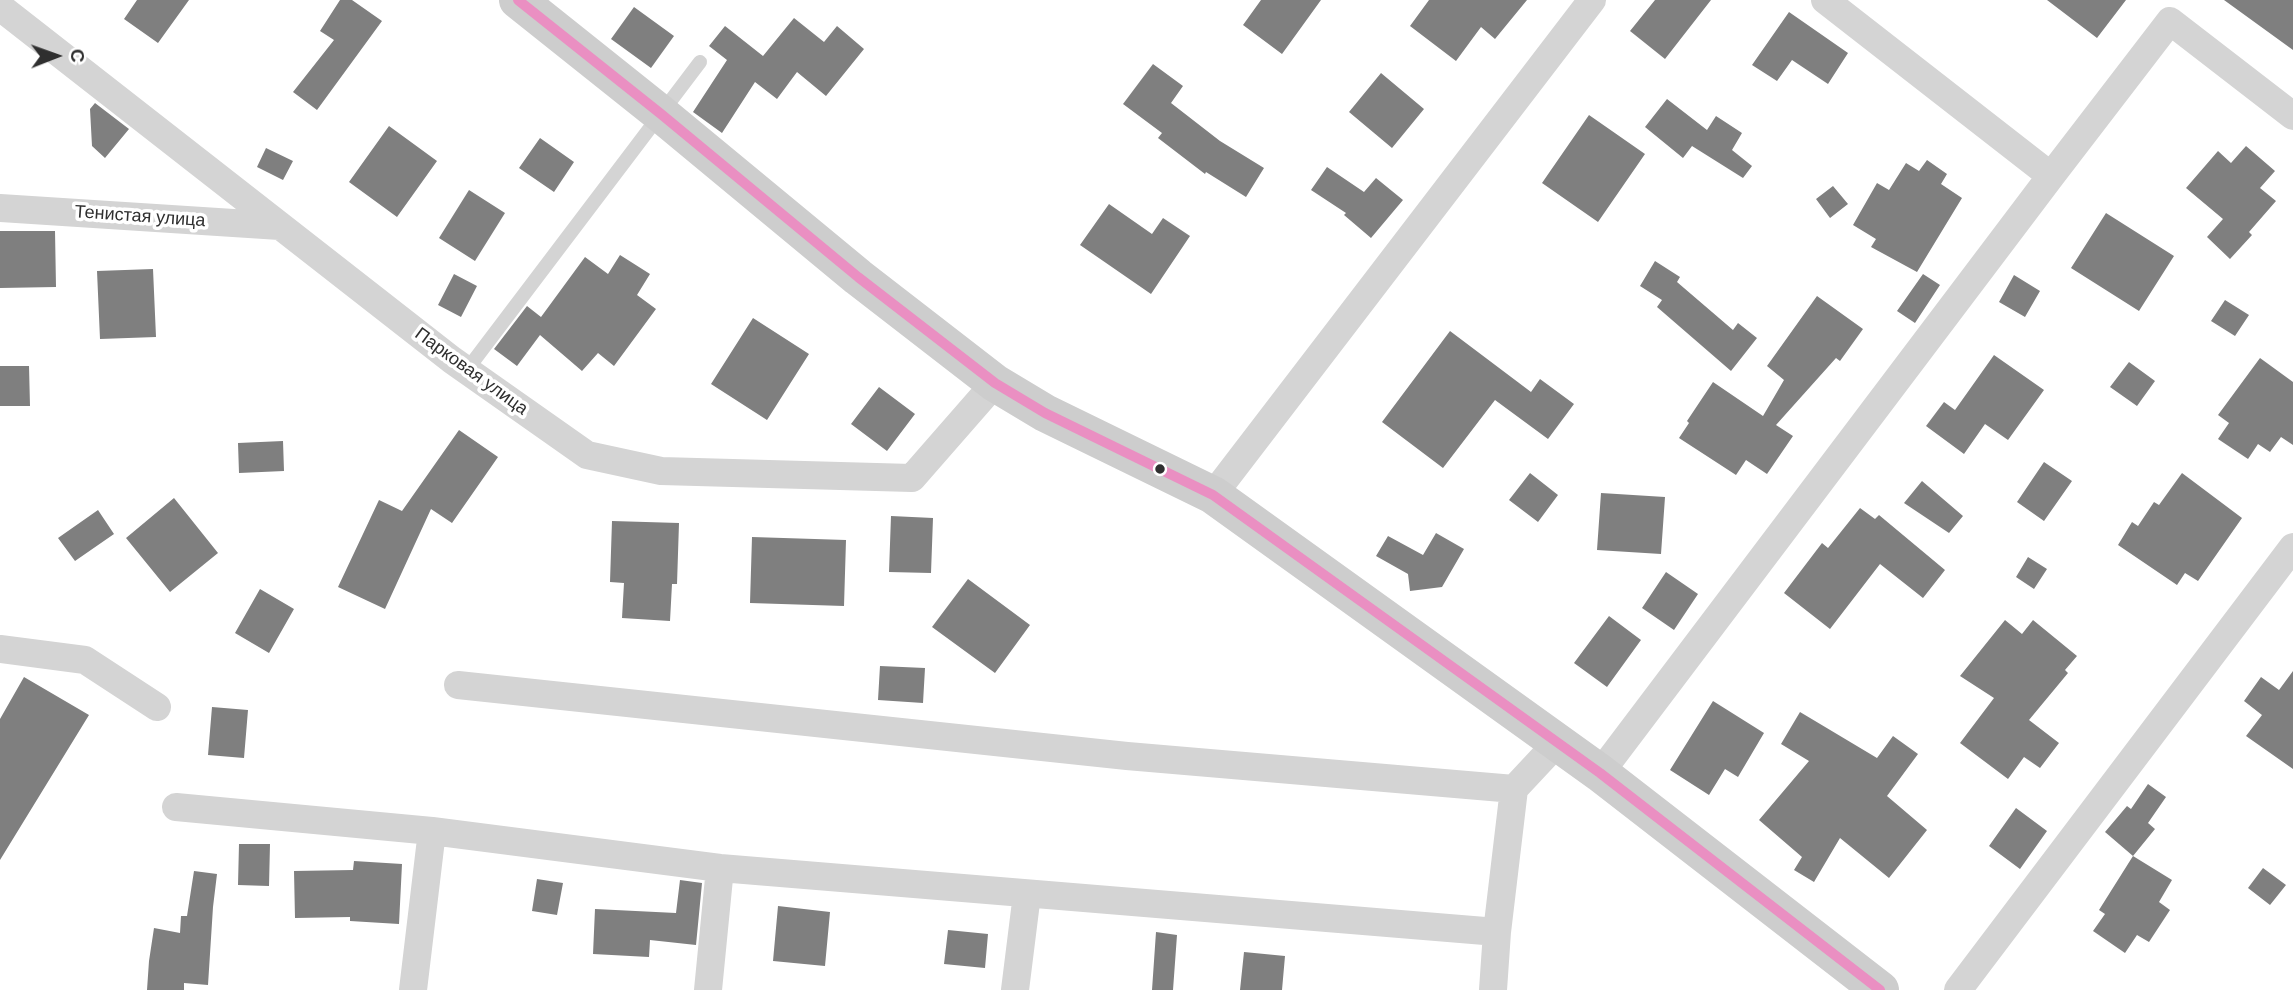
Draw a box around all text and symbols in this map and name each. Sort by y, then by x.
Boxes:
north arrow [21,21,91,91]
text: С [65,49,90,63]
street label: Тенистая улица [74,202,206,232]
street label: Парковая улица [410,324,532,420]
unlabelled marker [1153,462,1167,476]

